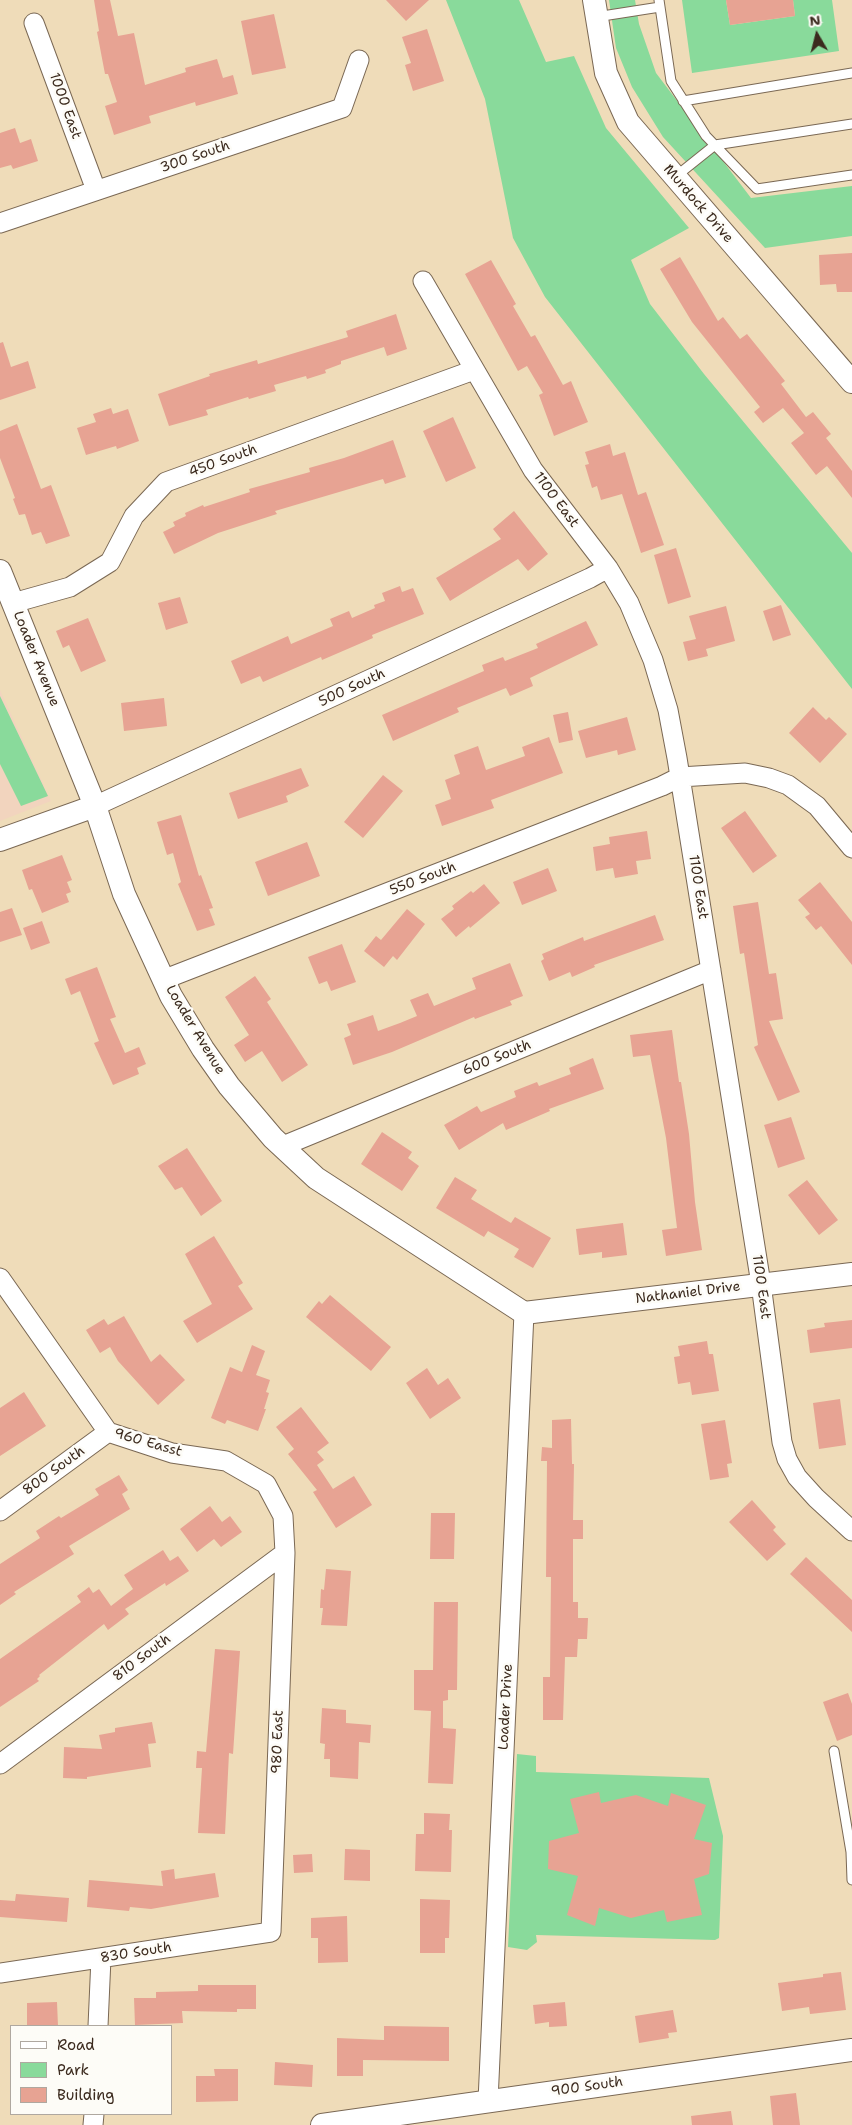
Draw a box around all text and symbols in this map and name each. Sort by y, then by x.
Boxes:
north arrow [792,10,842,60]
text: N [808,10,822,30]
street label: 1000 East [45,71,85,141]
street label: 300 South [158,137,232,177]
street label: Murdock Drive [659,161,737,247]
street label: 450 South [187,441,259,481]
street label: 1100 East [530,469,582,531]
street label: Loader Avenue [9,609,63,709]
street label: 500 South [316,665,388,711]
street label: 1100 East [685,854,711,920]
street label: 550 South [387,859,459,899]
street label: Loader Avenue [162,982,228,1078]
street label: 600 South [460,1037,534,1079]
street label: 1100 East [748,1254,774,1320]
street label: Nathaniel Drive [635,1278,741,1308]
street label: 960 Easst [112,1425,184,1461]
street label: 800 South [20,1443,88,1499]
street label: 810 South [110,1631,174,1685]
street label: Loader Drive [495,1663,517,1751]
street label: 980 East [268,1710,288,1774]
street label: 830 South [99,1939,173,1967]
legend [10,2025,172,2115]
text: Road [57,2035,95,2055]
text: Park [57,2060,89,2080]
street label: 900 South [550,2074,624,2100]
text: Building [57,2085,114,2105]

